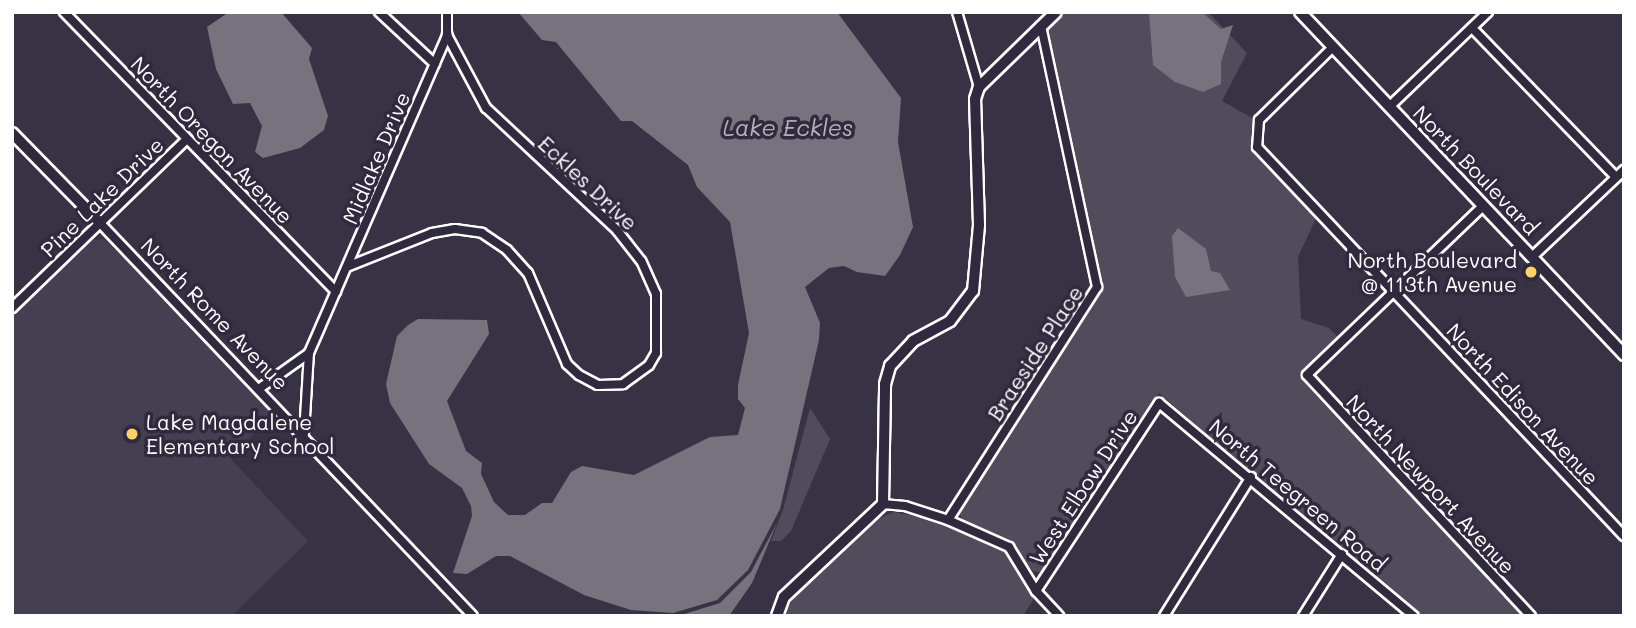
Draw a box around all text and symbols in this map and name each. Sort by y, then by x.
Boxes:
street label: North Oregon Avenue [126,51,298,229]
street label: Midlake Drive [337,88,415,228]
street label: North Boulevard [1408,100,1544,240]
water label: Lake Eckles [723,113,853,141]
street label: Eckles Drive [533,131,643,235]
street label: Pine Lake Drive [35,132,169,262]
street label: North Rome Avenue [136,233,294,395]
place label: North Boulevard @ 113th Avenue [1347,247,1517,297]
marker: North Boulevard @ 113th Avenue [1523,264,1539,280]
street label: Braeside Place [982,281,1088,425]
street label: North Edison Avenue [1442,318,1604,490]
street label: North Newport Avenue [1341,389,1521,579]
street label: West Elbow Drive [1024,405,1142,569]
place label: Lake Magdalene Elementary School [146,409,334,459]
street label: North Teegreen Road [1204,414,1392,576]
marker: Lake Magdalene Elementary School [124,426,140,442]

